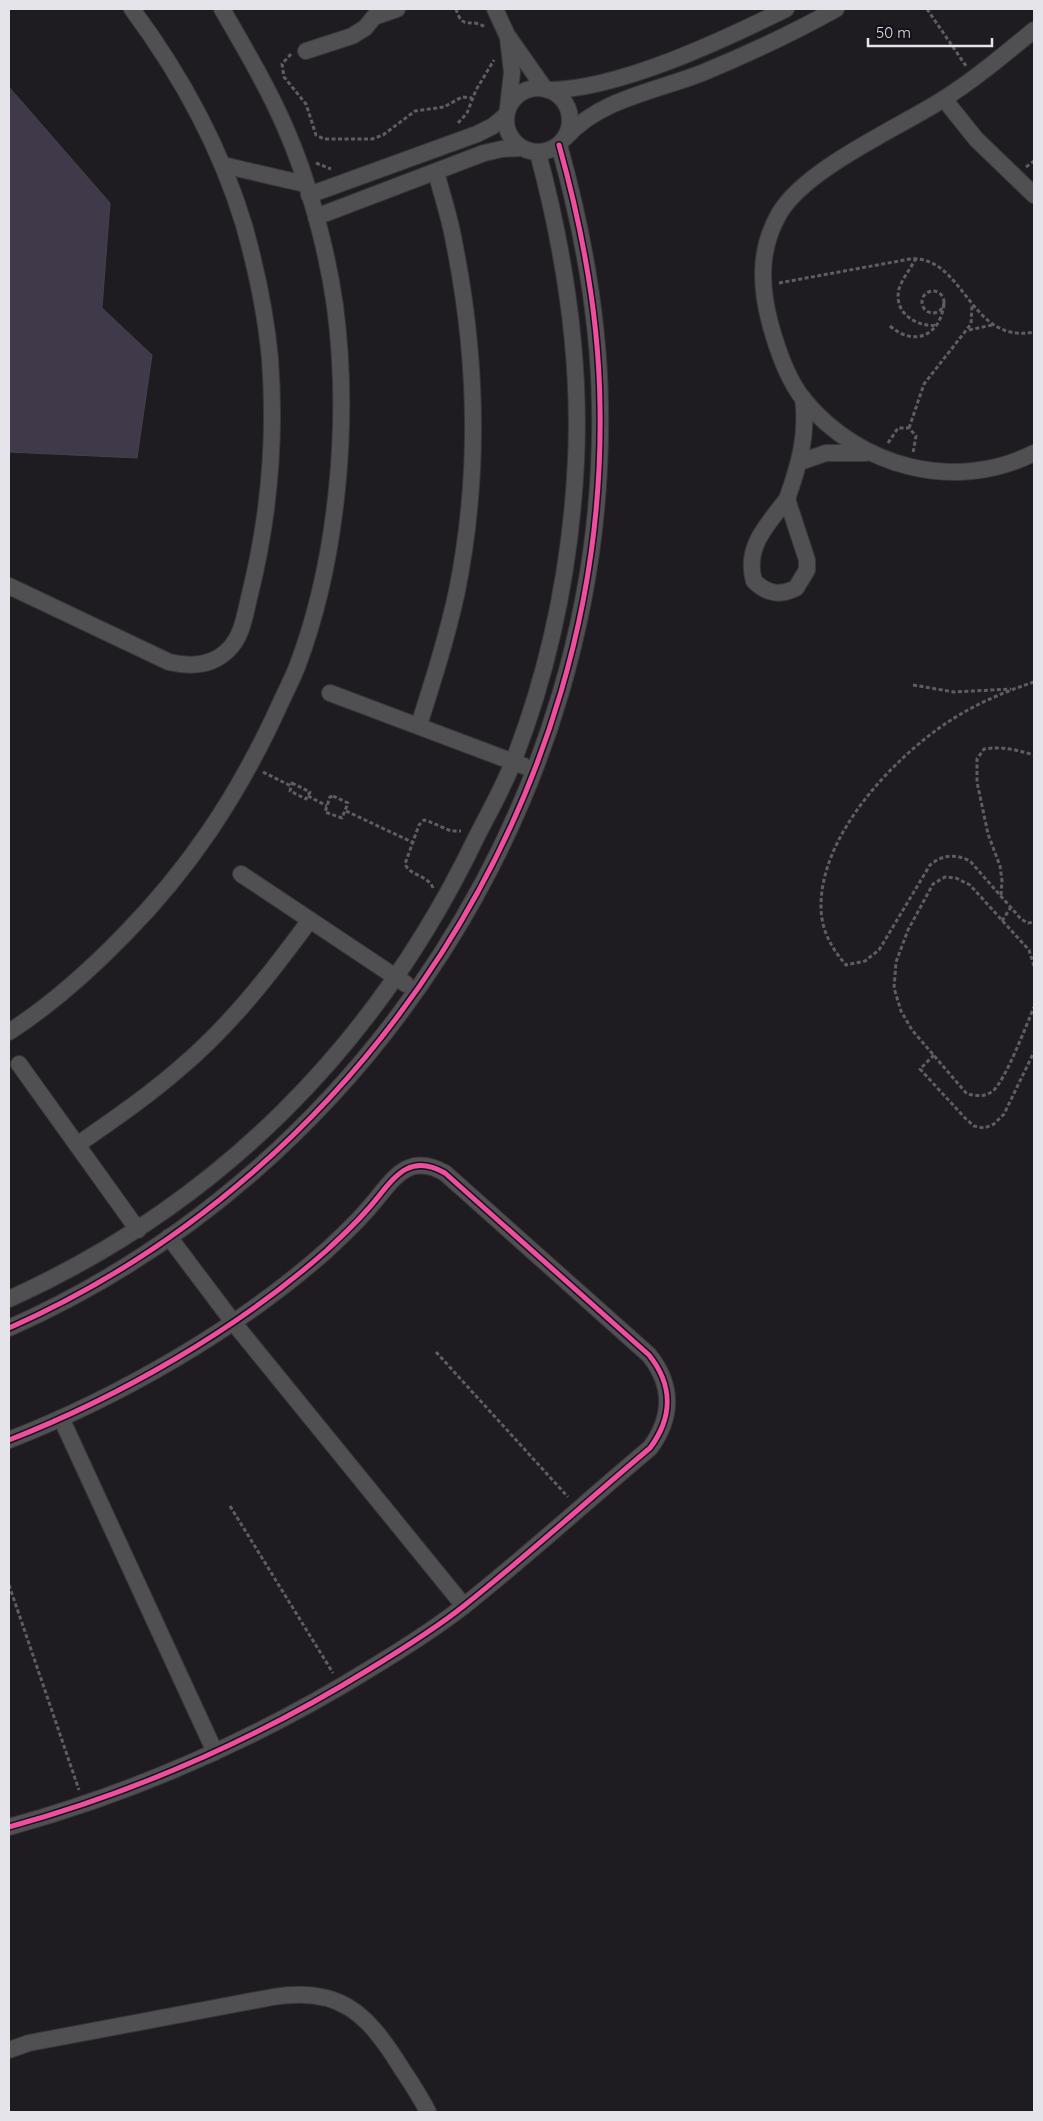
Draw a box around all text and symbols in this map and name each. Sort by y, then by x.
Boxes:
scale bar [868,15,992,47]
text: 50 m [876,23,911,42]

